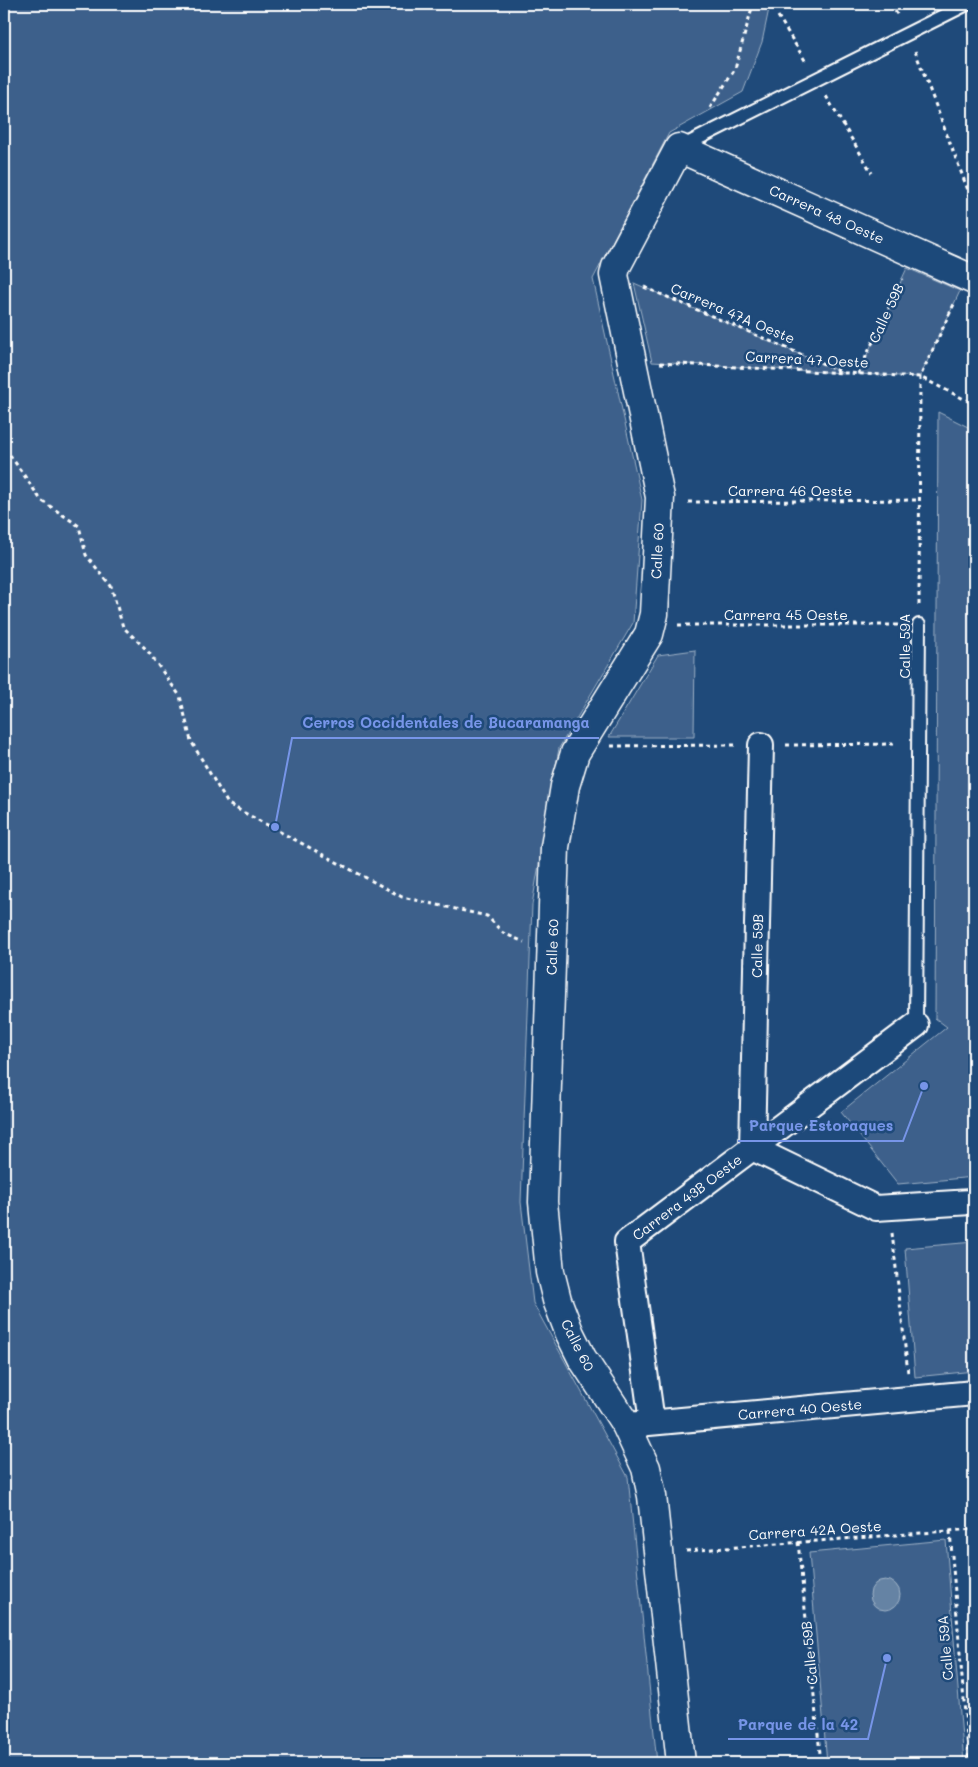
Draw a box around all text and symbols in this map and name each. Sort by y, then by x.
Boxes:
street label: Carrera 48 Oeste [766,180,888,248]
street label: Carrera 47A Oeste [668,278,798,348]
street label: Calle 59B [864,280,908,346]
street label: Carrera 47 Oeste [745,346,869,372]
street label: Carrera 46 Oeste [728,481,852,500]
street label: Calle 60 [646,522,668,579]
street label: Carrera 45 Oeste [724,605,848,624]
street label: Calle 59A [895,613,914,679]
callout: Cerros Occidentales de Bucaramanga [292,708,599,738]
text: Cerros Occidentales de Bucaramanga [302,712,590,732]
street label: Calle 59B [747,914,767,978]
street label: Calle 60 [542,918,562,975]
callout: Parque Estoraques [738,1111,903,1141]
text: Parque Estoraques [749,1115,893,1135]
street label: Carrera 43B Oeste [628,1149,746,1245]
street label: Calle 60 [557,1316,599,1375]
street label: Carrera 40 Oeste [737,1394,863,1424]
street label: Carrera 42A Oeste [748,1516,882,1544]
street label: Calle 59A [933,1615,957,1681]
street label: Calle 59B [796,1620,822,1686]
callout: Parque de la 42 [728,1709,868,1739]
text: Parque de la 42 [738,1714,858,1734]

